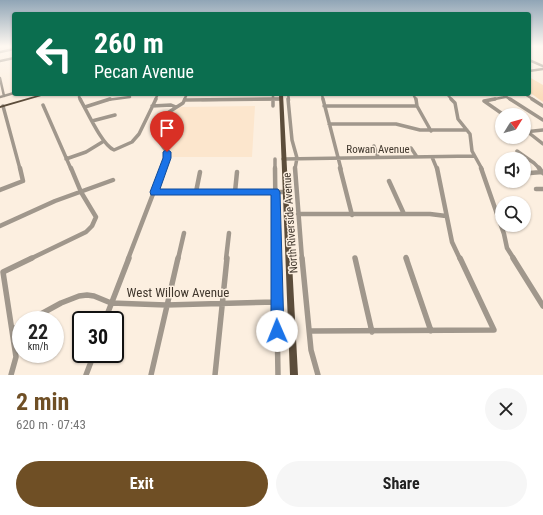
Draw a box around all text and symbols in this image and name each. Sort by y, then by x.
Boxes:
text: 260 m [94,27,164,60]
icon: left [28,28,80,80]
text: Pecan Avenue [94,61,194,82]
north arrow [495,108,531,144]
map controls [495,108,531,232]
pin [150,111,184,152]
icon: arrive [156,117,178,139]
street label: Rowan Avenue [346,143,410,156]
button: sound [495,152,531,188]
street label: North Riverside Avenue [280,172,301,274]
button: search [495,196,531,232]
street label: West Willow Avenue [127,285,229,300]
position arrow [256,310,298,352]
speed limit sign: 30 [72,311,124,363]
text: 22 [28,320,48,344]
text: km/h [28,341,48,352]
text: 2 min [16,388,69,416]
button: close [485,388,527,430]
text: 620 m · 07:43 [16,417,86,432]
button: Exit [16,461,268,507]
button: Share [276,461,527,507]

